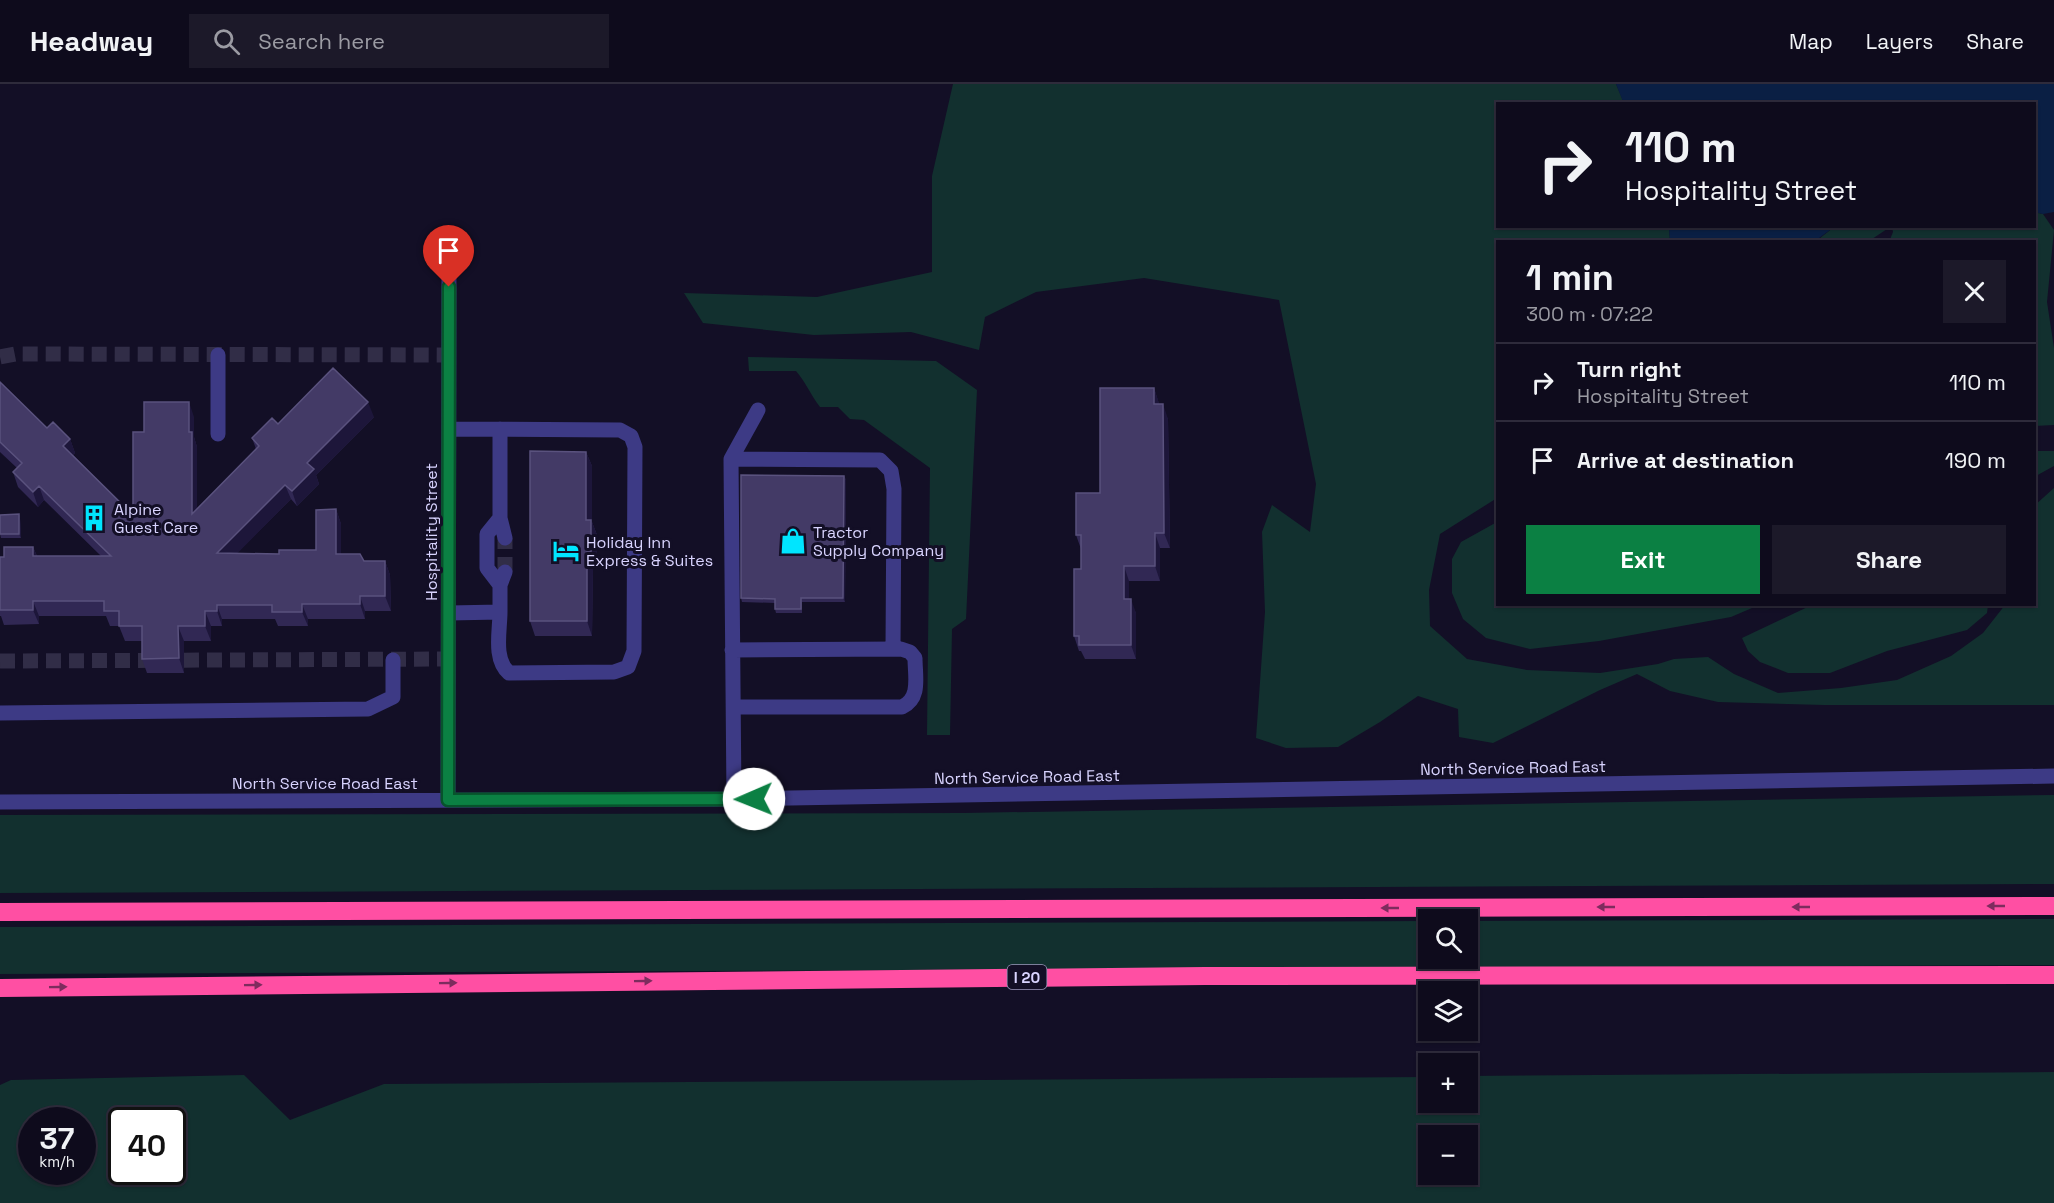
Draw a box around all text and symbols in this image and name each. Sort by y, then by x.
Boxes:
search box [189,14,609,68]
text: Headway [30,23,153,59]
icon: search [210,25,243,58]
text: Search here [258,27,385,55]
text: Map [1789,28,1833,55]
text: Layers [1866,28,1933,55]
text: Share [1966,28,2024,55]
text: 110 m [1625,121,1737,174]
icon: right [1526,126,1604,204]
text: Hospitality Street [1625,173,1857,208]
pin [423,225,474,287]
icon: arrive [432,234,465,267]
text: 1 min [1526,255,1614,301]
button: close [1943,260,2006,323]
text: 300 m · 07:22 [1526,301,1653,327]
text: Turn right [1577,355,1682,383]
icon: right [1526,366,1559,399]
text: 110 m [1949,368,2006,396]
text: Hospitality Street [1577,383,1749,409]
icon: arrive [1526,444,1559,477]
text: Arrive at destination [1577,446,1794,474]
text: 190 m [1945,446,2006,474]
street label: Hospitality Street [421,463,442,601]
place label: Alpine Guest Care [114,499,198,538]
building icon: Alpine Guest Care [79,503,109,533]
place label: Tractor Supply Company [813,522,944,561]
button: Exit [1526,525,1760,594]
button: Share [1772,525,2006,594]
shop icon: Tractor Supply Company [778,526,808,556]
place label: Holiday Inn Express & Suites [586,532,713,571]
hotel icon: Holiday Inn Express & Suites [551,536,581,566]
street label: North Service Road East [1420,756,1606,780]
street label: North Service Road East [934,765,1120,789]
position arrow [722,767,786,831]
street label: North Service Road East [232,773,418,794]
one-way arrow [1986,901,2005,911]
one-way arrow [1596,902,1615,912]
one-way arrow [1791,902,1810,912]
one-way arrow [1380,903,1399,913]
map controls [1418,909,1478,1185]
button: search [1418,909,1478,969]
road number: I 20 [1008,965,1046,989]
one-way arrow [634,976,653,986]
one-way arrow [439,978,458,988]
one-way arrow [244,980,263,990]
button: layers [1418,981,1478,1041]
one-way arrow [49,982,68,992]
button: + [1418,1053,1478,1113]
speed limit sign: 40 [108,1107,186,1185]
text: 37 [40,1119,74,1158]
button: − [1418,1125,1478,1185]
text: km/h [39,1152,75,1171]

